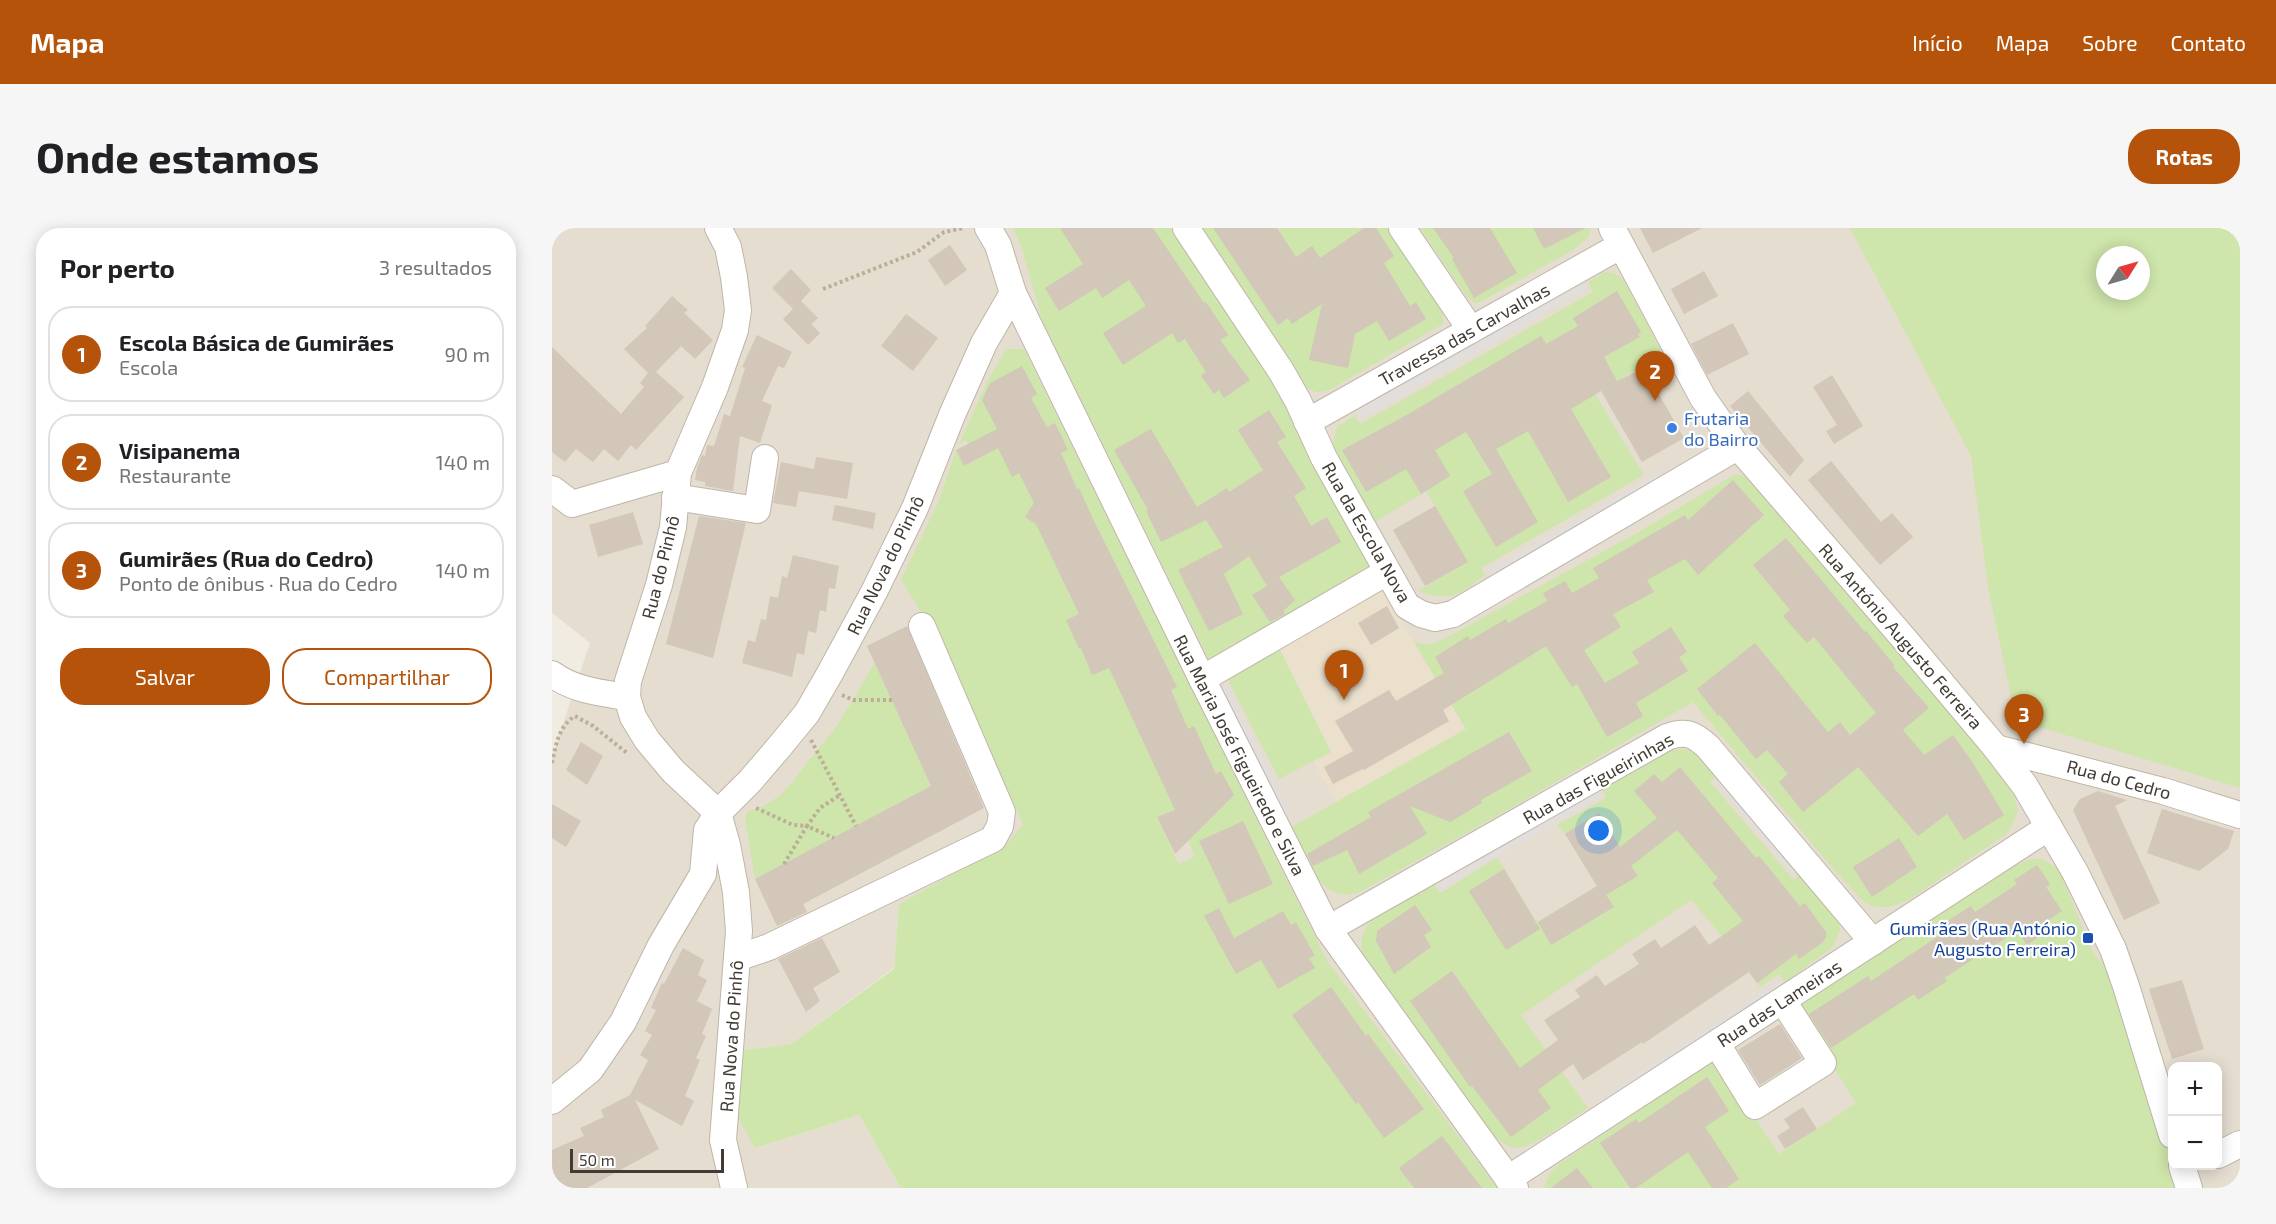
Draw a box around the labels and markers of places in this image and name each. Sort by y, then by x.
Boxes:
pin: 2 [1636,352,1674,401]
place label: Frutaria do Bairro [1684,407,1758,450]
marker: Frutaria do Bairro [1665,421,1679,435]
pin: 1 [1324,650,1364,700]
pin: 3 [2004,694,2044,744]
place label: Gumirães (Rua António Augusto Ferreira) [1889,917,2076,960]
marker: Gumirães (Rua António Augusto Ferreira) [2081,931,2095,945]

